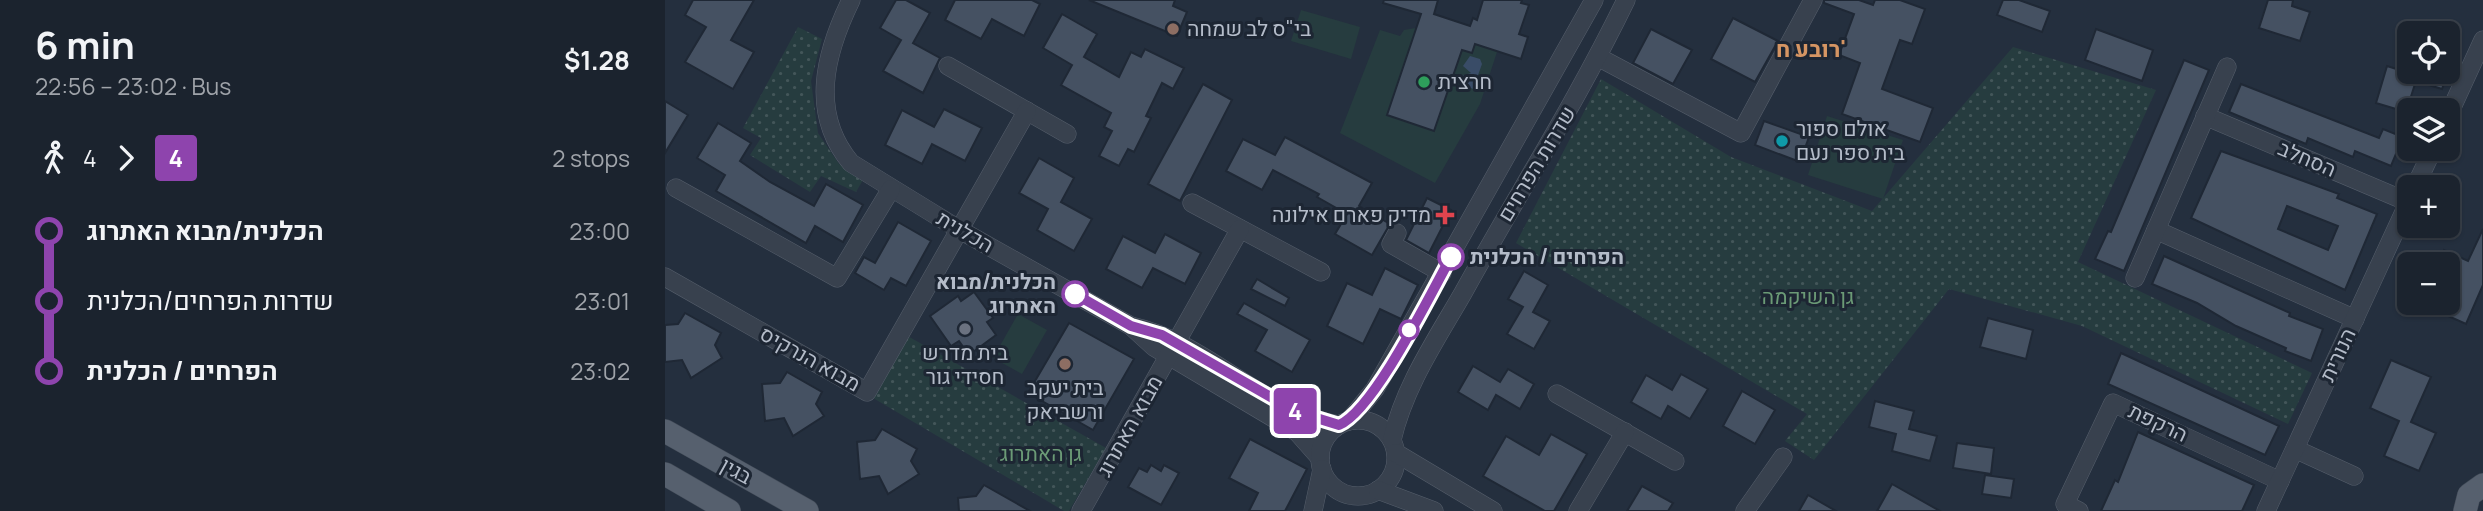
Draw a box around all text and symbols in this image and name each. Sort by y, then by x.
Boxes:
place label: בי"ס לב שמחה [1187,14,1311,42]
text: 6 min [35,18,135,70]
marker: בי"ס לב שמחה [1165,21,1181,37]
map controls [2397,21,2460,315]
button: locate [2397,21,2460,84]
district label: רובע ח' [1776,32,1846,64]
text: $1.28 [564,42,630,78]
place label: חרצית [1438,67,1492,95]
text: 22:56 – 23:02 · Bus [35,70,231,102]
marker: חרצית [1416,74,1432,90]
button: layers [2397,98,2460,161]
street label: שדרות הפרחים [1491,101,1582,226]
place label: אולם ספור בית ספר נעם [1796,114,1905,166]
marker: אולם ספור בית ספר נעם [1774,133,1790,149]
street label: הסחלב [2274,133,2341,183]
icon: walk [35,139,73,177]
icon: forward [107,139,145,177]
text: 4 [169,141,183,174]
text: 4 [83,142,97,174]
text: 2 stops [552,142,630,174]
button: + [2397,175,2460,238]
place label: מדיק פארם אילונה [1272,200,1431,228]
street label: הכלנית [932,204,999,259]
marker: מדיק פארם אילונה [1437,207,1453,223]
text: הכלנית/מבוא האתרוג [87,212,324,248]
text: 23:00 [569,215,630,247]
place label: הפרחים / הכלנית [1470,242,1624,270]
marker: הפרחים / הכלנית [1438,244,1464,270]
button: − [2397,252,2460,315]
place label: הכלנית/מבוא האתרוג [936,267,1056,319]
marker: הכלנית/מבוא האתרוג [1062,281,1088,307]
text: שדרות הפרחים/הכלנית [87,282,334,318]
park label: גן השיקמה [1762,282,1854,310]
text: 23:01 [574,285,630,317]
street label: מבוא הנרקיס [755,319,866,397]
unlabelled marker [1399,320,1419,340]
marker: בית מדרש חסידי גור [957,321,973,337]
street label: הנורית [2313,323,2362,386]
place label: בית מדרש חסידי גור [922,338,1008,390]
text: הפרחים / הכלנית [87,352,278,388]
text: 23:02 [570,355,630,387]
marker: בית יעקב ורשביאק [1057,356,1073,372]
street label: מבוא האתרוג [1090,370,1168,481]
place label: בית יעקב ורשביאק [1026,373,1104,425]
line badge: 4 [1272,388,1318,434]
text: 4 [1288,394,1302,427]
street label: הרקפת [2124,396,2192,448]
park label: גן האתרוג [1000,439,1082,467]
street label: בגין [716,450,757,490]

